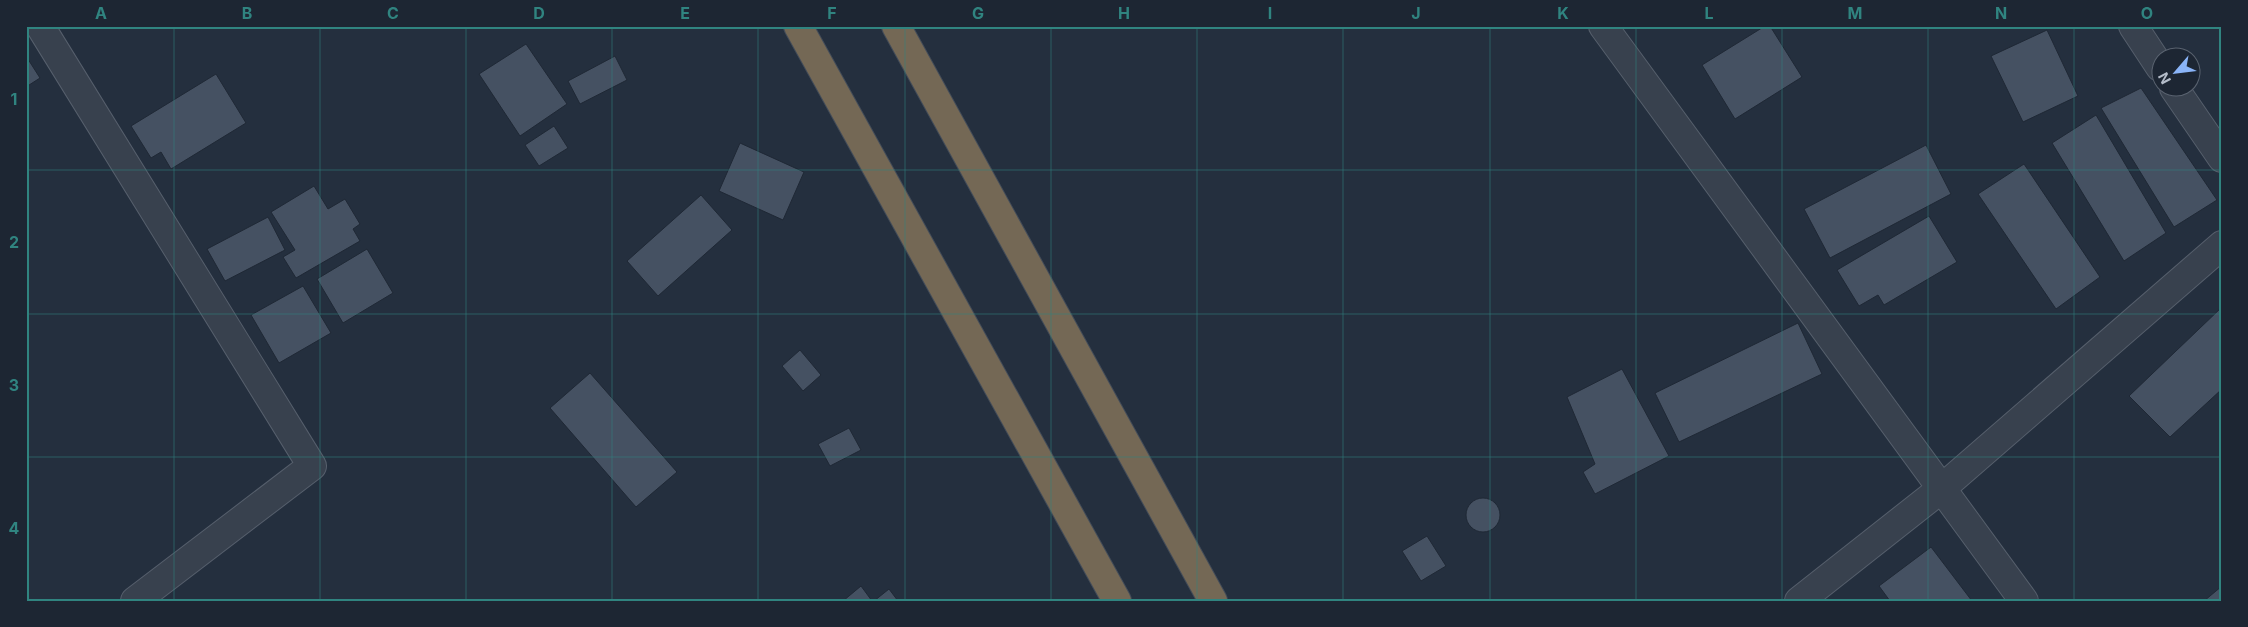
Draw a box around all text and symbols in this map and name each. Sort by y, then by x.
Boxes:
text: A [95,3,107,23]
text: B [242,3,252,23]
text: C [387,3,399,23]
text: D [533,3,545,23]
text: E [680,3,690,23]
text: F [827,3,837,23]
text: G [972,3,984,23]
text: H [1118,3,1130,23]
text: I [1268,3,1272,23]
text: J [1411,3,1421,23]
text: K [1557,3,1569,23]
text: L [1704,3,1714,23]
text: M [1848,3,1862,23]
text: N [1995,3,2007,23]
text: O [2141,3,2153,23]
north arrow [2150,48,2200,98]
text: N [2154,70,2174,87]
text: 1 [11,89,17,109]
text: 2 [9,232,19,252]
text: 3 [9,375,19,395]
text: 4 [9,518,20,538]

